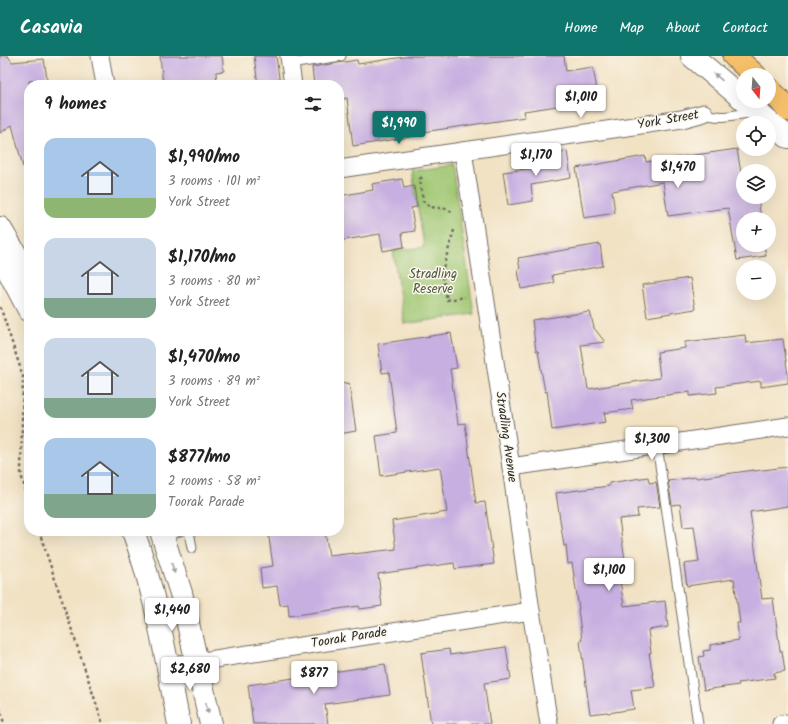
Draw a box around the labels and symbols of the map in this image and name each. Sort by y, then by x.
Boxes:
north arrow [736,68,776,108]
one-way arrow [713,73,723,82]
pin: $1,010 [548,85,614,119]
street label: York Street [636,104,701,136]
pin: $1,990 [366,111,432,145]
pin: $1,170 [503,143,569,177]
pin: $1,470 [645,155,711,189]
park label: Stradling Reserve [409,264,457,300]
street label: Stradling Avenue [489,390,523,484]
pin: $1,300 [619,427,685,461]
pin: $1,100 [576,558,642,592]
one-way arrow [171,562,177,574]
pin: $1,440 [139,598,205,632]
street label: Toorak Parade [310,622,388,654]
pin: $2,680 [157,657,223,691]
pin: $877 [290,661,338,695]
one-way arrow [204,702,210,714]

